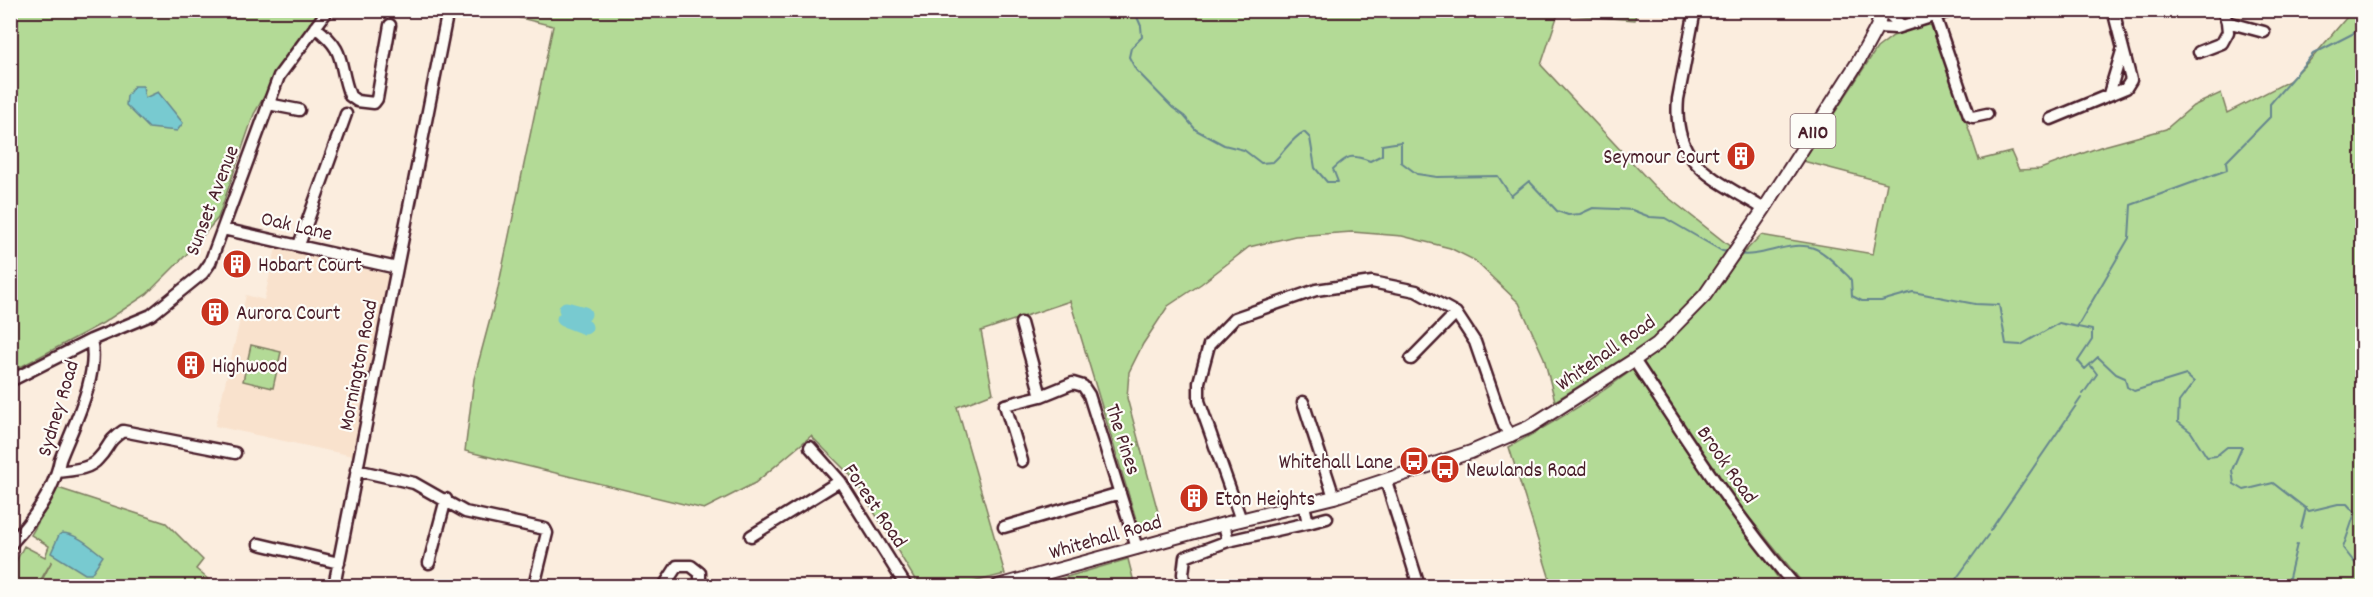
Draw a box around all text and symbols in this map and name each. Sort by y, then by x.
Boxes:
road number: A110 [1790,114,1836,148]
building icon: Seymour Court [1725,140,1757,172]
street label: Sunset Avenue [179,142,249,261]
place label: Seymour Court [1603,144,1720,174]
street label: Oak Lane [258,205,335,251]
building icon: Hobart Court [221,248,253,280]
place label: Hobart Court [258,252,362,282]
building icon: Aurora Court [199,296,231,328]
street label: Mornington Road [333,298,387,434]
place label: Aurora Court [236,300,341,330]
street label: Whitehall Road [1551,309,1663,400]
building icon: Highwood [175,349,207,381]
place label: Highwood [212,353,287,383]
street label: Sydney Road [31,357,89,461]
street label: The Pines [1096,400,1147,479]
street label: Brook Road [1688,421,1763,511]
bus stop icon: Whitehall Lane [1398,445,1430,477]
place label: Whitehall Lane [1279,449,1393,479]
bus stop icon: Newlands Road [1429,453,1461,485]
place label: Newlands Road [1466,457,1586,487]
street label: Forest Road [834,458,913,555]
building icon: Eton Heights [1178,482,1210,514]
place label: Eton Heights [1215,486,1315,516]
street label: Whitehall Road [1046,508,1166,569]

